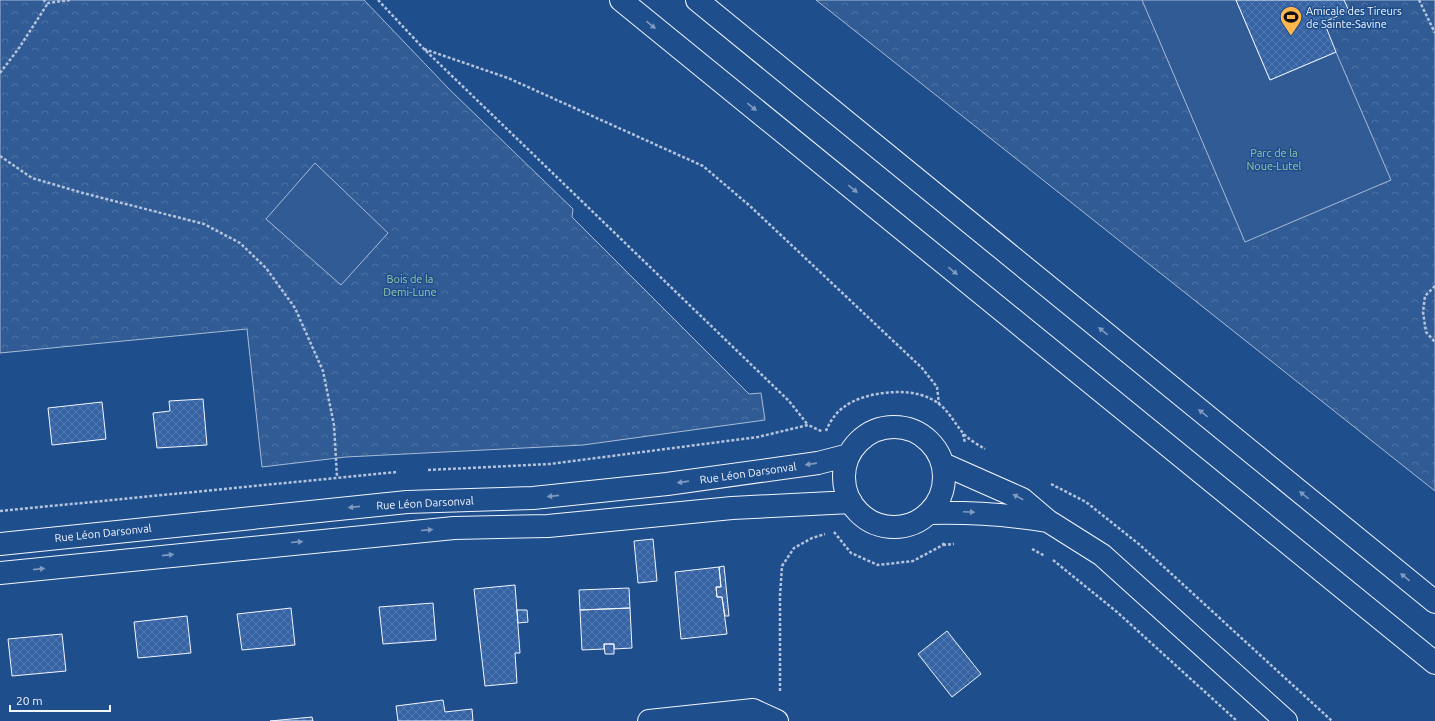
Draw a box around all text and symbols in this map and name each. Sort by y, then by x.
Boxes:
sports icon: Amicale des Tireurs de Sainte-Savine [1278,4,1304,37]
place label: Amicale des Tireurs de Sainte-Savine [1306,5,1402,30]
one-way arrow [645,20,656,29]
one-way arrow [746,102,757,111]
park label: Parc de la Noue-Lutel [1247,147,1302,172]
one-way arrow [847,184,858,193]
one-way arrow [948,266,959,275]
park label: Bois de la Demi-Lune [383,273,437,298]
one-way arrow [1097,326,1108,335]
one-way arrow [1198,409,1209,417]
street label: Rue Léon Darsonval [699,460,797,486]
one-way arrow [805,461,817,467]
one-way arrow [677,479,689,485]
one-way arrow [1299,491,1309,500]
one-way arrow [547,493,559,499]
street label: Rue Léon Darsonval [376,494,474,512]
one-way arrow [1012,494,1024,501]
one-way arrow [348,504,360,510]
one-way arrow [963,509,975,516]
street label: Rue Léon Darsonval [54,522,152,544]
one-way arrow [421,527,433,534]
one-way arrow [291,539,303,546]
one-way arrow [162,552,174,559]
one-way arrow [33,565,45,572]
one-way arrow [1399,573,1410,582]
scale bar [10,687,110,713]
text: 20 m [16,694,43,707]

